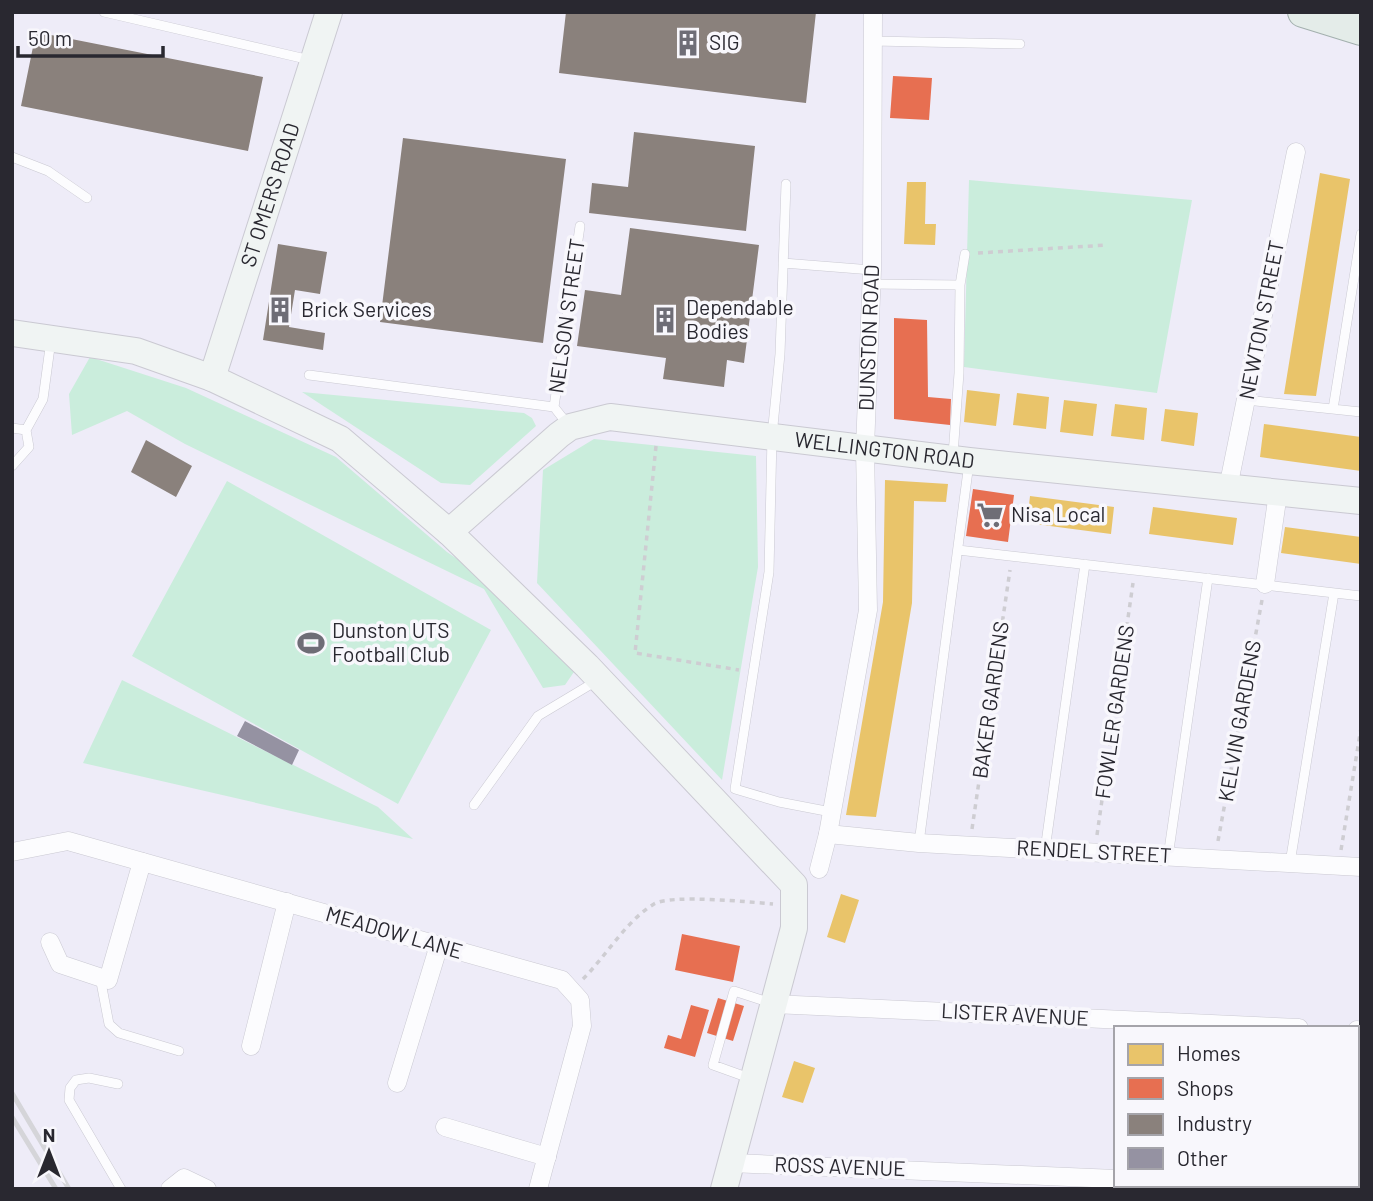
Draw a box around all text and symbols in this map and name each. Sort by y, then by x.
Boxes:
scale bar [18,14,163,58]
text: 50 m [28,25,72,50]
building icon: SIG [673,28,703,58]
place label: SIG [709,29,740,54]
street label: ST OMERS ROAD [234,120,304,270]
street label: NELSON STREET [542,237,589,395]
street label: NEWTON STREET [1233,238,1288,401]
street label: DUNSTON ROAD [852,264,883,412]
place label: Dependable Bodies [686,294,794,343]
building icon: Brick Services [265,295,295,325]
place label: Brick Services [301,296,432,321]
building icon: Dependable Bodies [650,305,680,335]
street label: WELLINGTON ROAD [793,426,976,473]
supermarket icon: Nisa Local [975,500,1005,530]
place label: Nisa Local [1011,501,1105,526]
place label: Dunston UTS Football Club [332,617,450,666]
street label: BAKER GARDENS [966,620,1013,780]
street label: FOWLER GARDENS [1089,623,1138,800]
sports icon: Dunston UTS Football Club [296,628,326,658]
street label: KELVIN GARDENS [1212,638,1265,803]
street label: RENDEL STREET [1016,834,1172,867]
street label: MEADOW LANE [323,900,466,963]
street label: LISTER AVENUE [941,997,1090,1030]
legend [1114,1026,1359,1187]
text: Homes [1177,1040,1241,1065]
text: Shops [1177,1075,1234,1100]
text: Industry [1177,1110,1252,1135]
north arrow [14,1117,84,1187]
text: N [43,1123,55,1146]
text: Other [1177,1145,1228,1170]
street label: ROSS AVENUE [774,1151,906,1180]

